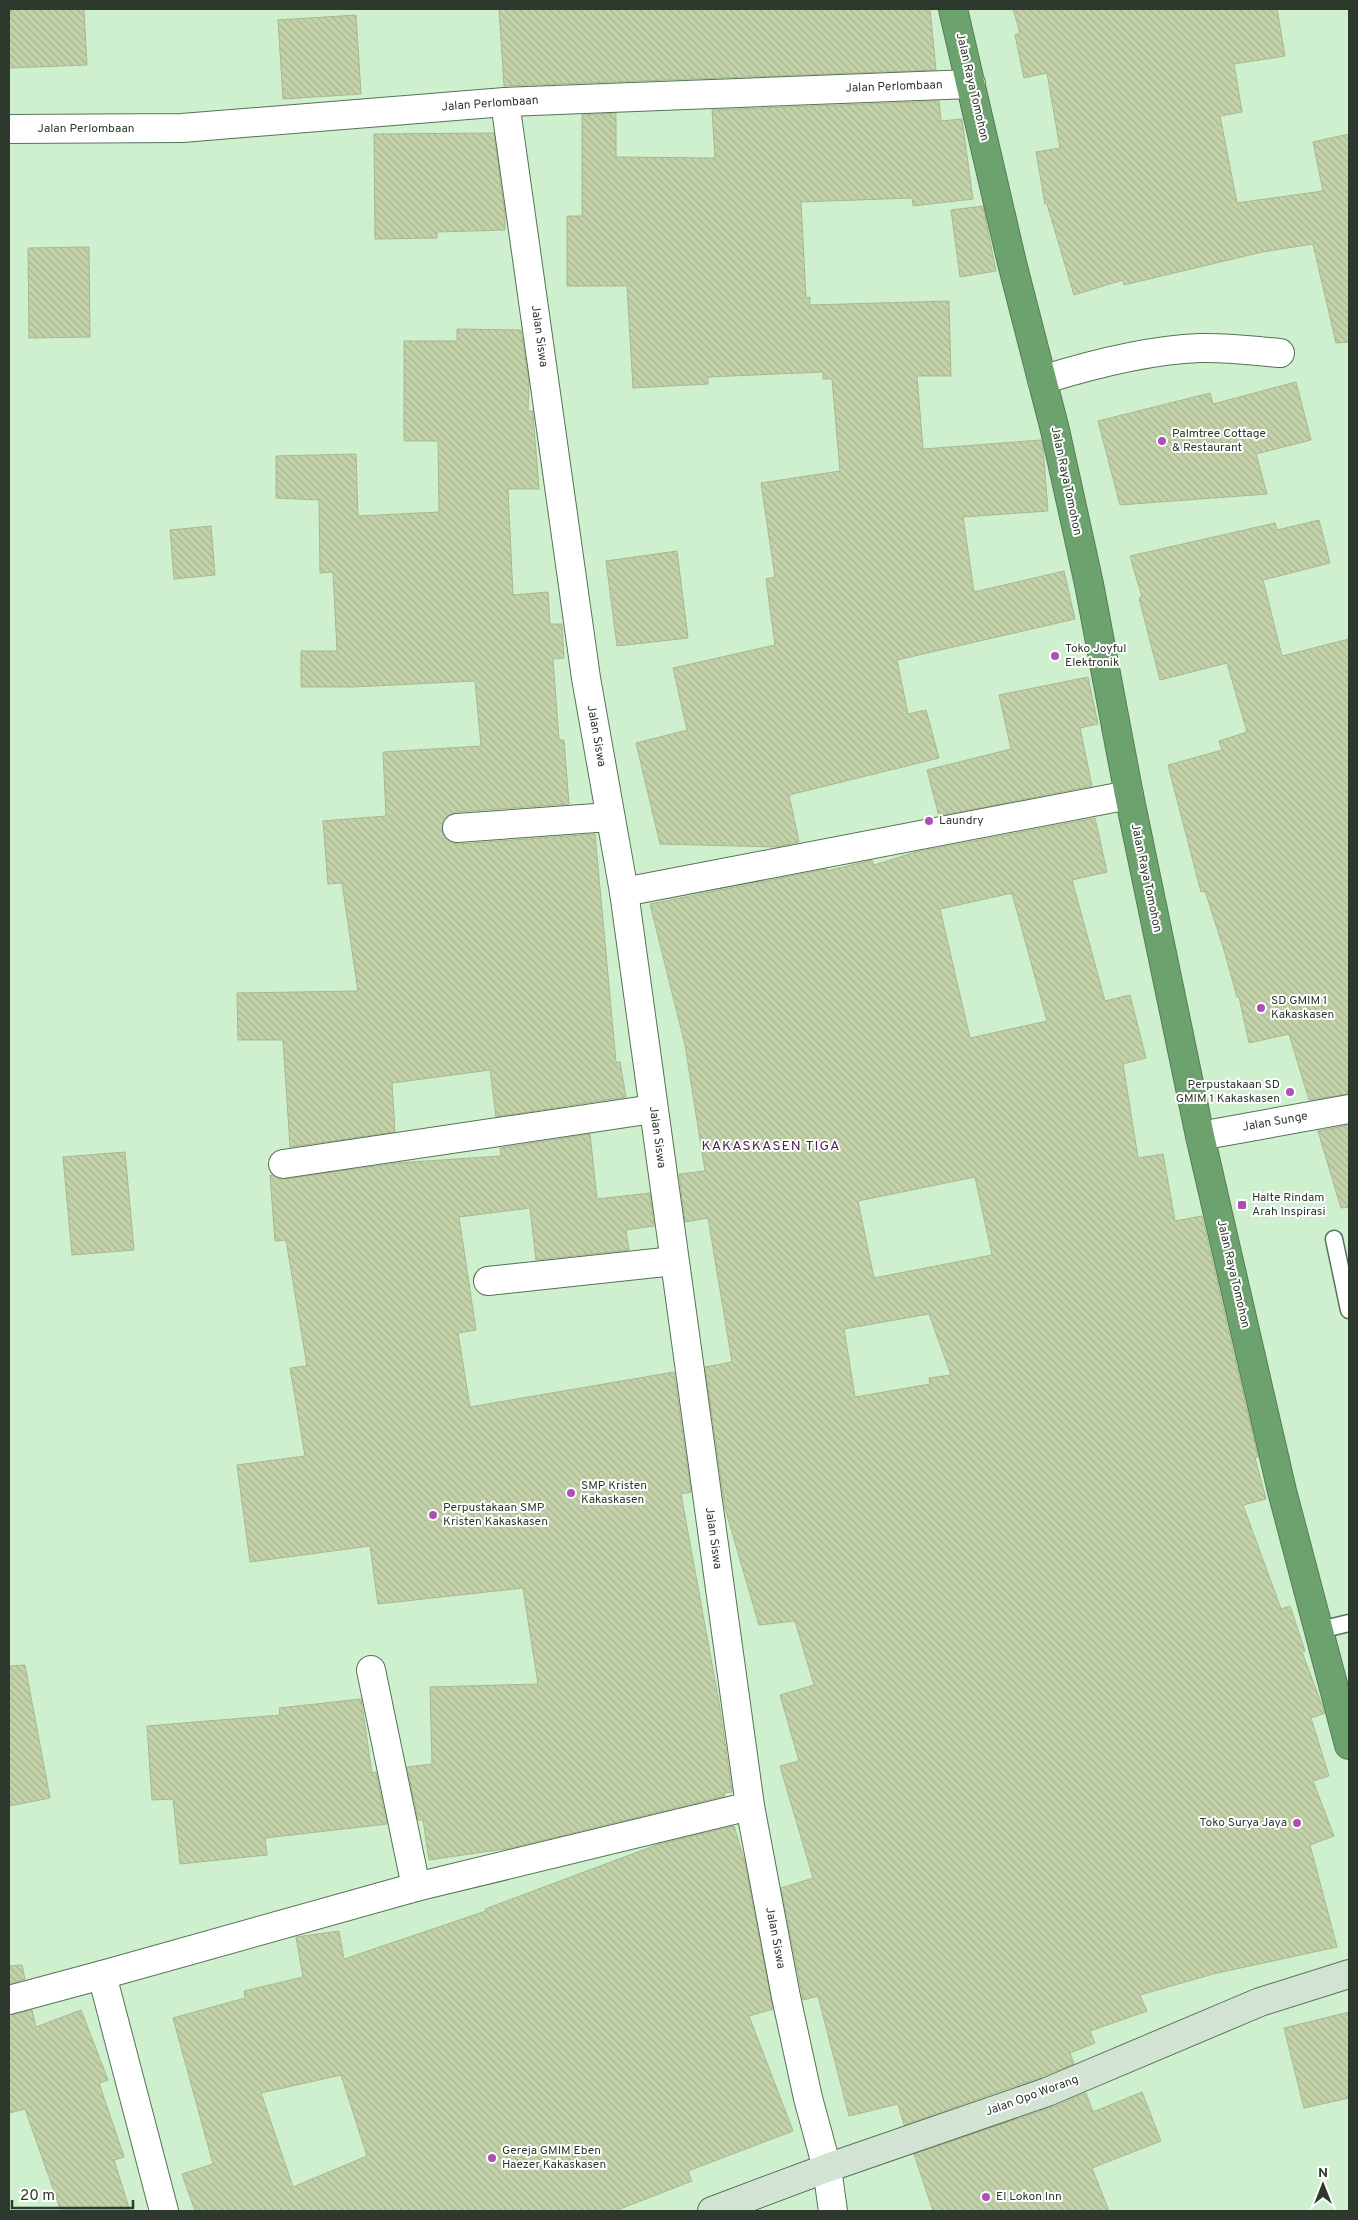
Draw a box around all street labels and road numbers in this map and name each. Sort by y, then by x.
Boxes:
street label: Jalan Raya Tomohon [952,31,992,143]
street label: Jalan Perlombaan [845,77,943,97]
street label: Jalan Perlombaan [441,93,539,115]
street label: Jalan Perlombaan [37,121,135,137]
street label: Jalan Siswa [527,304,551,368]
street label: Jalan Raya Tomohon [1047,425,1085,537]
street label: Jalan Siswa [583,704,609,768]
street label: Jalan Raya Tomohon [1127,822,1165,934]
street label: Jalan Siswa [645,1105,669,1169]
street label: Jalan Sunge [1241,1108,1309,1136]
street label: Jalan Raya Tomohon [1213,1218,1253,1330]
street label: Jalan Siswa [701,1506,725,1570]
street label: Jalan Siswa [761,1906,789,1970]
street label: Jalan Opo Worang [983,2072,1081,2120]

